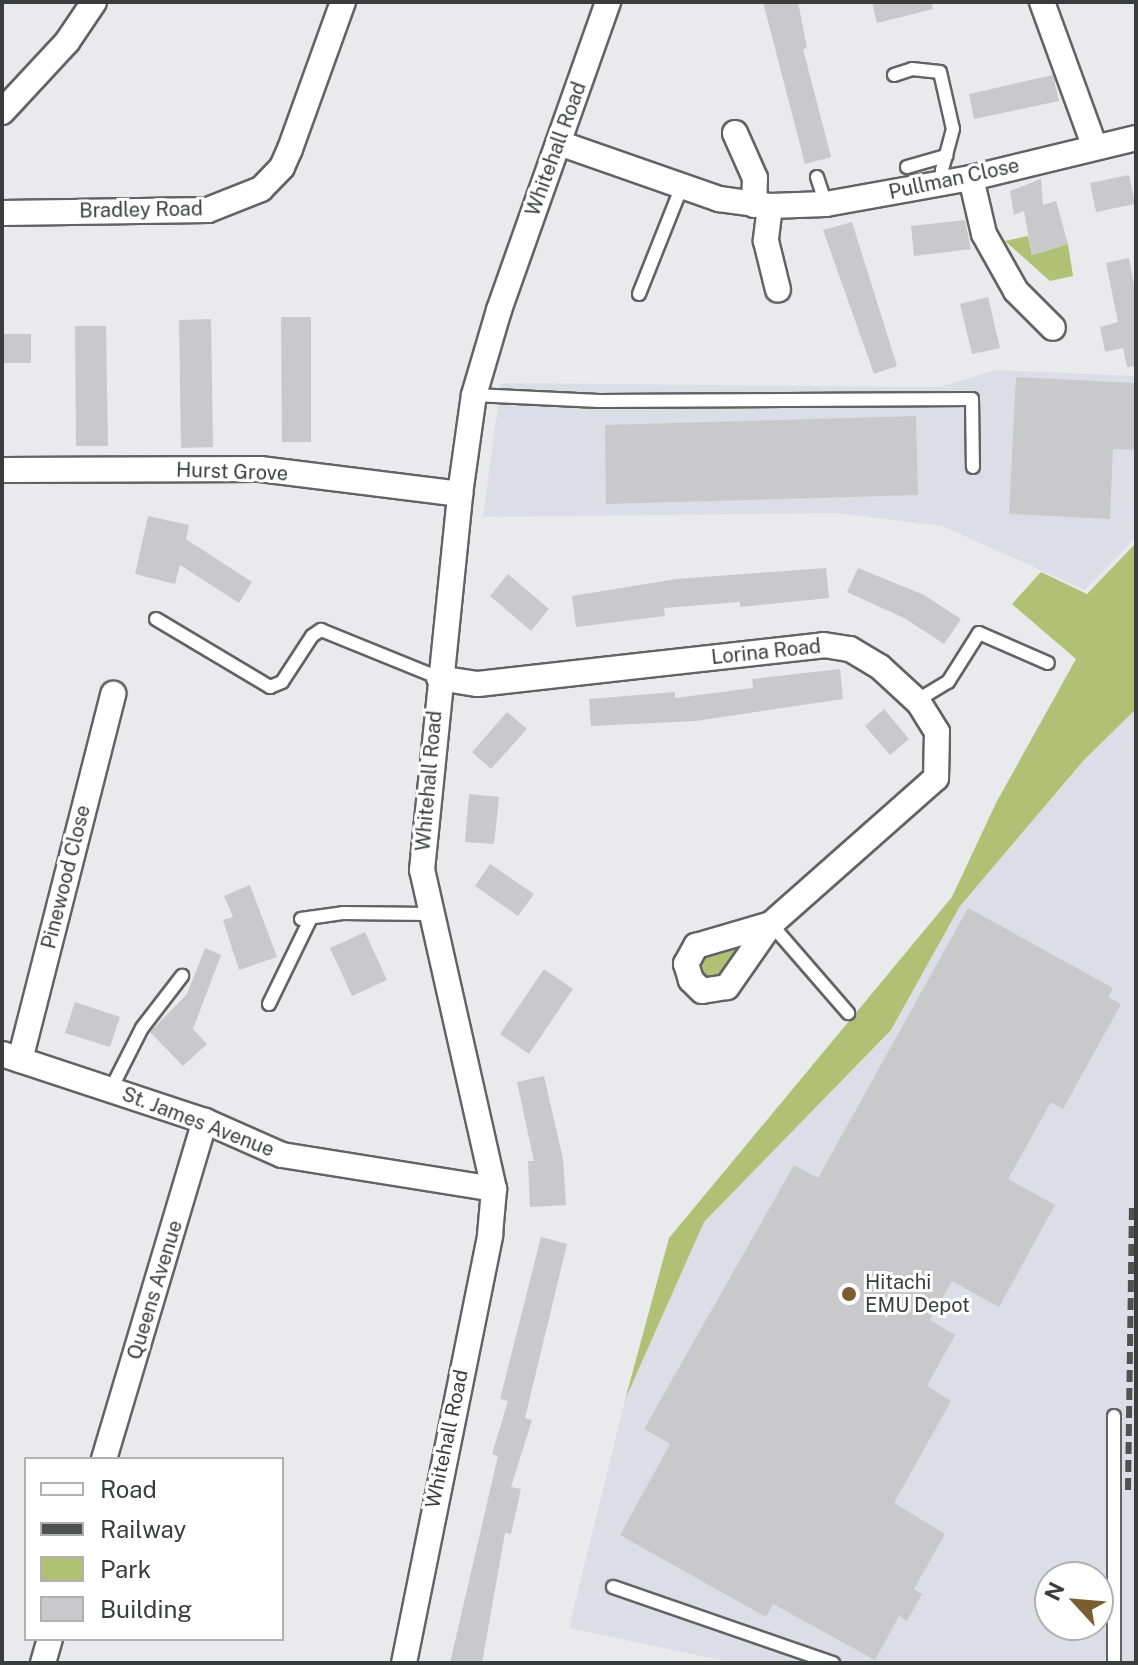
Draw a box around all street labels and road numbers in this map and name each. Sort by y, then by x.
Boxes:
street label: Whitehall Road [521,79,591,219]
street label: Pullman Close [887,153,1021,205]
street label: Bradley Road [79,197,203,223]
street label: Hurst Grove [176,458,288,486]
street label: Lorina Road [710,634,822,670]
street label: Whitehall Road [411,710,447,852]
street label: Pinewood Close [37,803,95,951]
street label: St. James Avenue [118,1082,278,1162]
street label: Queens Avenue [122,1217,188,1363]
street label: Whitehall Road [421,1368,473,1510]

